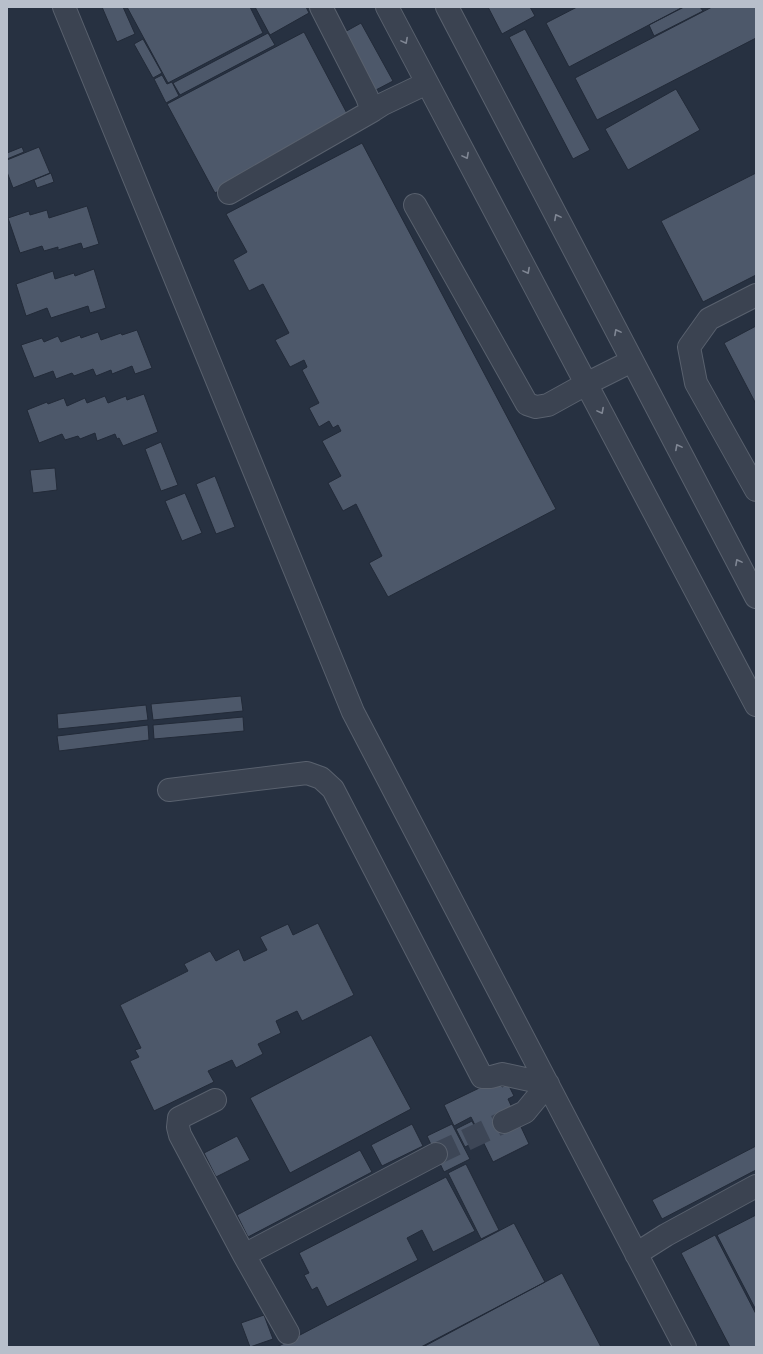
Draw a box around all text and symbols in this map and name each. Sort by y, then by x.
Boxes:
one-way arrow [401,37,408,45]
one-way arrow [462,152,469,160]
one-way arrow [554,213,562,221]
one-way arrow [522,267,530,274]
one-way arrow [614,329,622,336]
one-way arrow [596,407,604,414]
one-way arrow [675,444,682,451]
one-way arrow [735,559,743,566]

